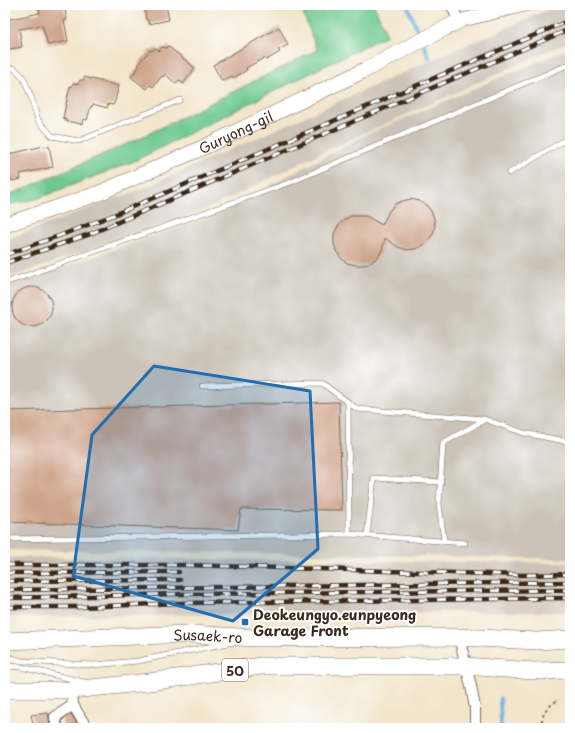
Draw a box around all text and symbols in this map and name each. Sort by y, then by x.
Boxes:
street label: Guryong-gil [195,105,276,159]
place label: Deokeungyo.eunpyeong Garage Front [253,604,416,641]
marker: Deokeungyo.eunpyeong Garage Front [240,617,250,627]
street label: Susaek-ro [173,624,243,648]
road number: 50 [222,659,248,681]

